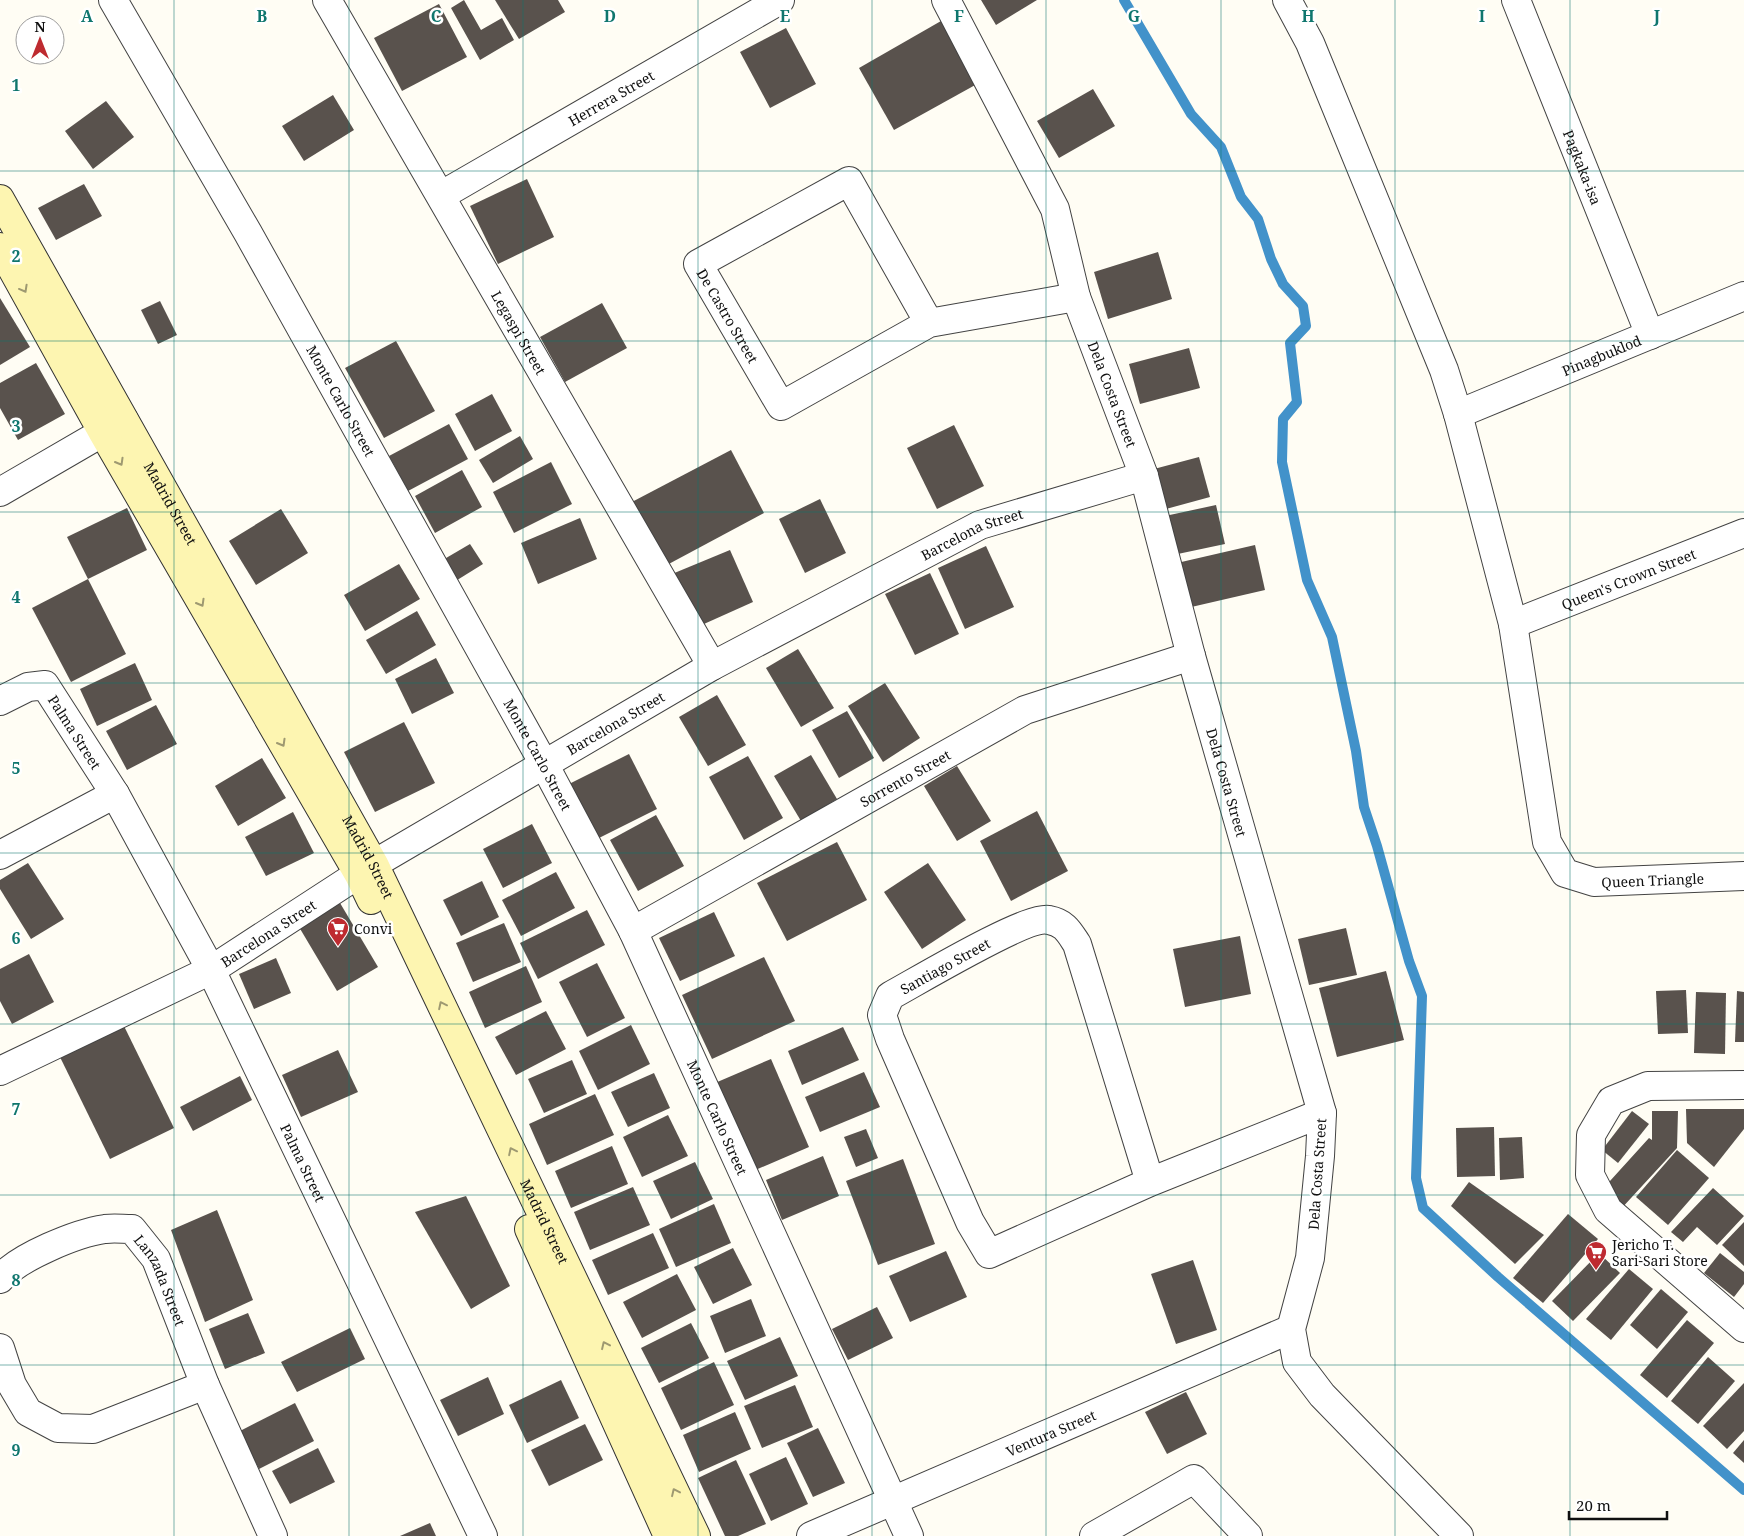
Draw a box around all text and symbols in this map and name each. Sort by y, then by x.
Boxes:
text: A [81,5,94,27]
text: B [257,5,268,27]
text: C [431,5,442,27]
text: D [604,5,616,27]
text: E [780,5,790,27]
text: F [954,5,964,27]
text: G [1128,5,1140,27]
text: H [1301,5,1315,27]
text: I [1479,5,1485,27]
text: J [1653,5,1661,27]
north arrow [15,15,65,65]
text: N [34,17,46,36]
street label: Herrera Street [564,65,657,130]
text: 1 [11,74,21,96]
street label: Pagkaka-isa [1559,127,1606,207]
text: 2 [11,245,21,267]
street label: De Castro Street [693,265,763,366]
one-way arrow [17,284,27,293]
street label: Legaspi Street [487,287,551,378]
street label: Pinagbuklod [1559,330,1644,380]
street label: Dela Costa Street [1084,338,1142,450]
street label: Monte Carlo Street [303,341,380,460]
text: 3 [11,415,21,437]
one-way arrow [113,456,123,465]
street label: Madrid Street [140,458,202,548]
street label: Barcelona Street [917,503,1025,564]
street label: Queen's Crown Street [1558,543,1698,614]
text: 4 [11,586,21,608]
one-way arrow [195,597,205,606]
street label: Barcelona Street [563,687,668,759]
street label: Palma Street [44,691,106,773]
street label: Monte Carlo Street [500,695,576,814]
street label: Dela Costa Street [1203,726,1252,839]
one-way arrow [276,738,286,747]
street label: Sorrento Street [856,745,954,811]
text: 5 [11,757,21,779]
street label: Madrid Street [339,811,399,902]
street label: Queen Triangle [1601,868,1705,891]
street label: Barcelona Street [217,895,319,971]
supermarket icon: Convi [326,916,350,947]
place label: Convi [354,919,393,938]
text: 6 [11,927,21,949]
street label: Santiago Street [897,933,993,999]
one-way arrow [438,1001,448,1010]
street label: Monte Carlo Street [683,1056,752,1178]
text: 7 [11,1098,21,1120]
street label: Dela Costa Street [1304,1117,1330,1231]
street label: Palma Street [277,1120,330,1205]
one-way arrow [508,1147,519,1156]
street label: Madrid Street [517,1176,574,1267]
street label: Lanzada Street [130,1230,190,1328]
place label: Jericho T. Sari-Sari Store [1611,1235,1708,1270]
supermarket icon: Jericho T. Sari-Sari Store [1584,1240,1608,1271]
text: 8 [11,1269,21,1291]
one-way arrow [601,1341,611,1350]
street label: Ventura Street [1003,1405,1099,1460]
text: 9 [11,1439,21,1461]
one-way arrow [671,1488,681,1497]
scale bar [1569,1488,1666,1520]
text: 20 m [1576,1495,1611,1515]

